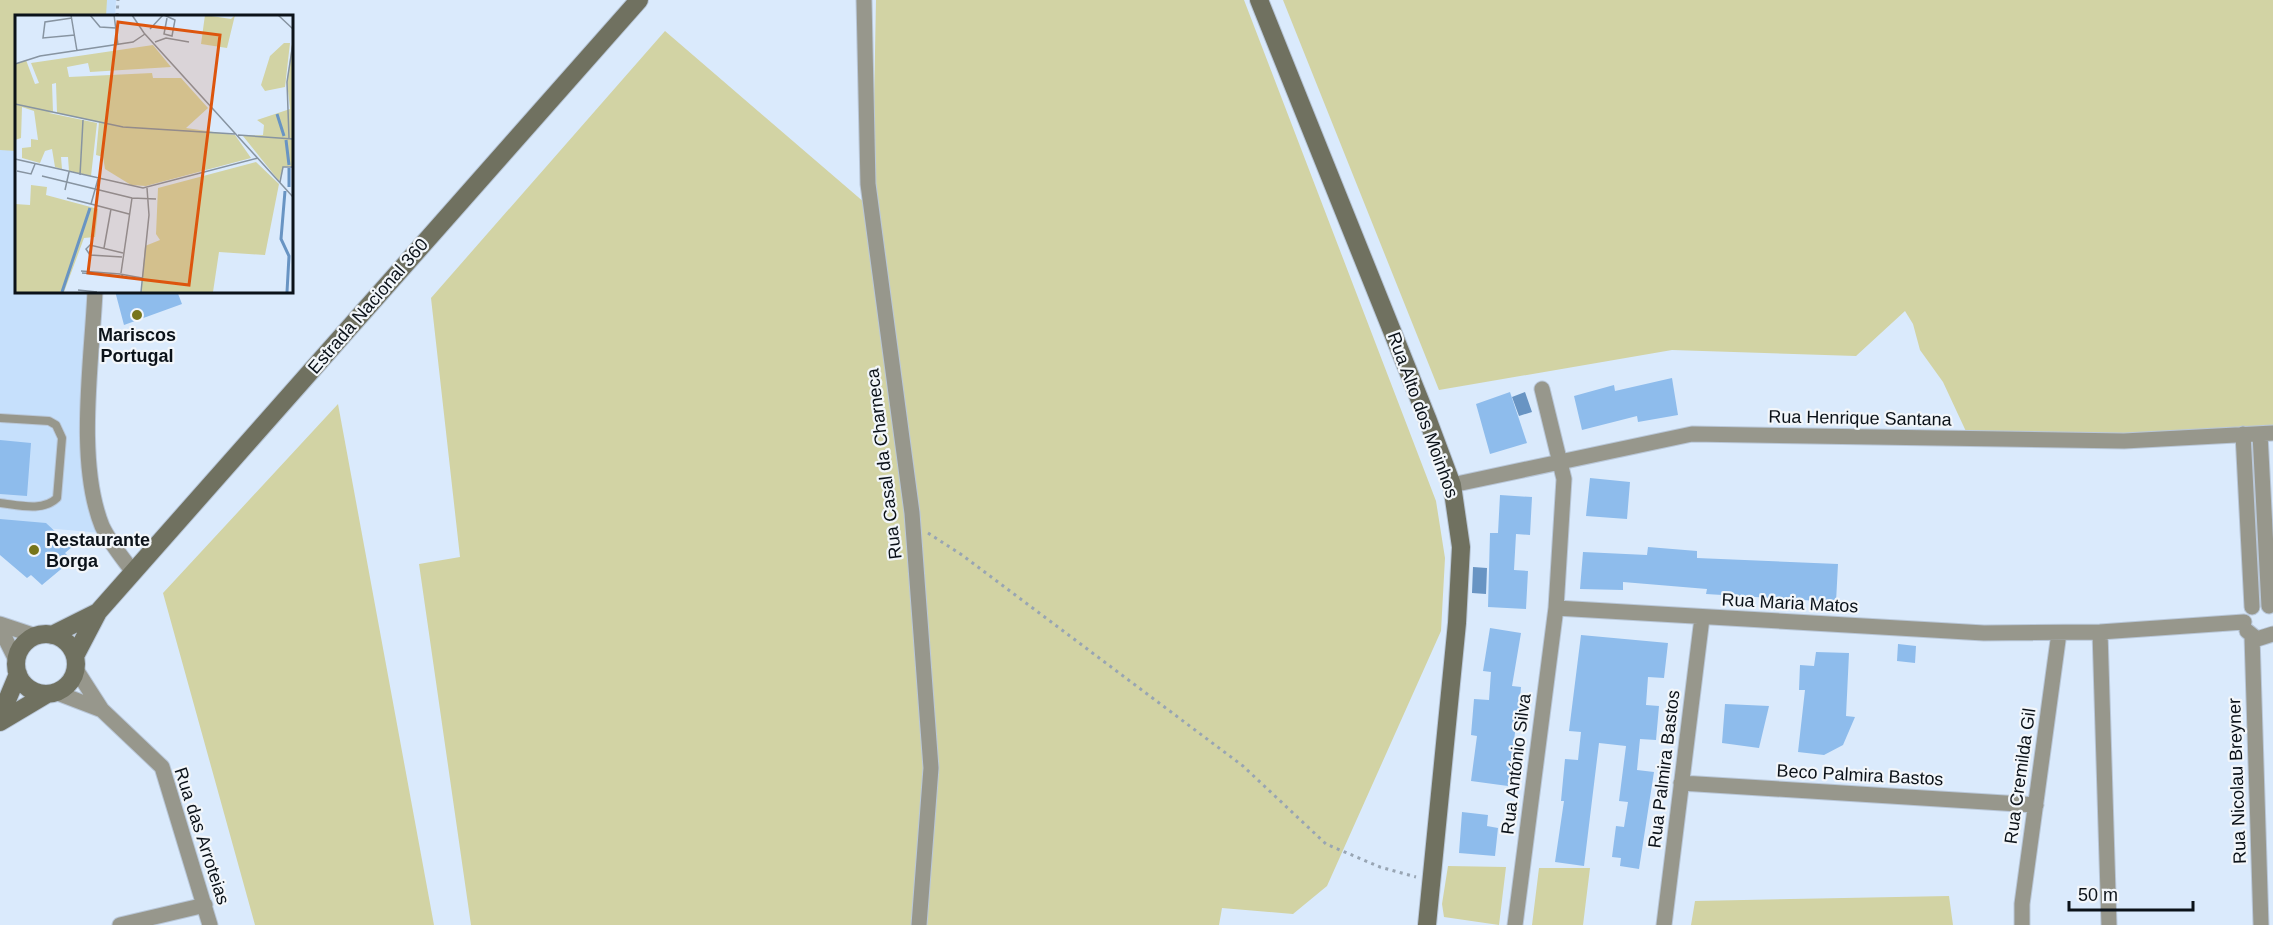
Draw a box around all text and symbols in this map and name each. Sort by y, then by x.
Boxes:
inset map [15,15,292,292]
street label: Estrada Nacional 360 [304,234,432,378]
marker: Mariscos Portugal [130,308,144,322]
place label: Mariscos Portugal [98,325,176,366]
street label: Rua Alto dos Moinhos [1384,329,1462,501]
street label: Rua Casal da Charneca [862,366,906,561]
street label: Rua Henrique Santana [1768,406,1953,430]
place label: Restaurante Borga [46,530,150,571]
marker: Restaurante Borga [27,543,41,557]
street label: Rua Maria Matos [1721,589,1859,617]
street label: Rua Palmira Bastos [1644,689,1684,849]
street label: Rua António Silva [1497,691,1535,836]
street label: Rua Nicolau Breyner [2224,698,2250,864]
street label: Rua Cremilda Gil [2001,707,2039,845]
street label: Beco Palmira Bastos [1776,761,1944,789]
street label: Rua das Arroteias [170,765,234,907]
scale bar [2069,874,2194,912]
text: 50 m [2078,885,2118,905]

